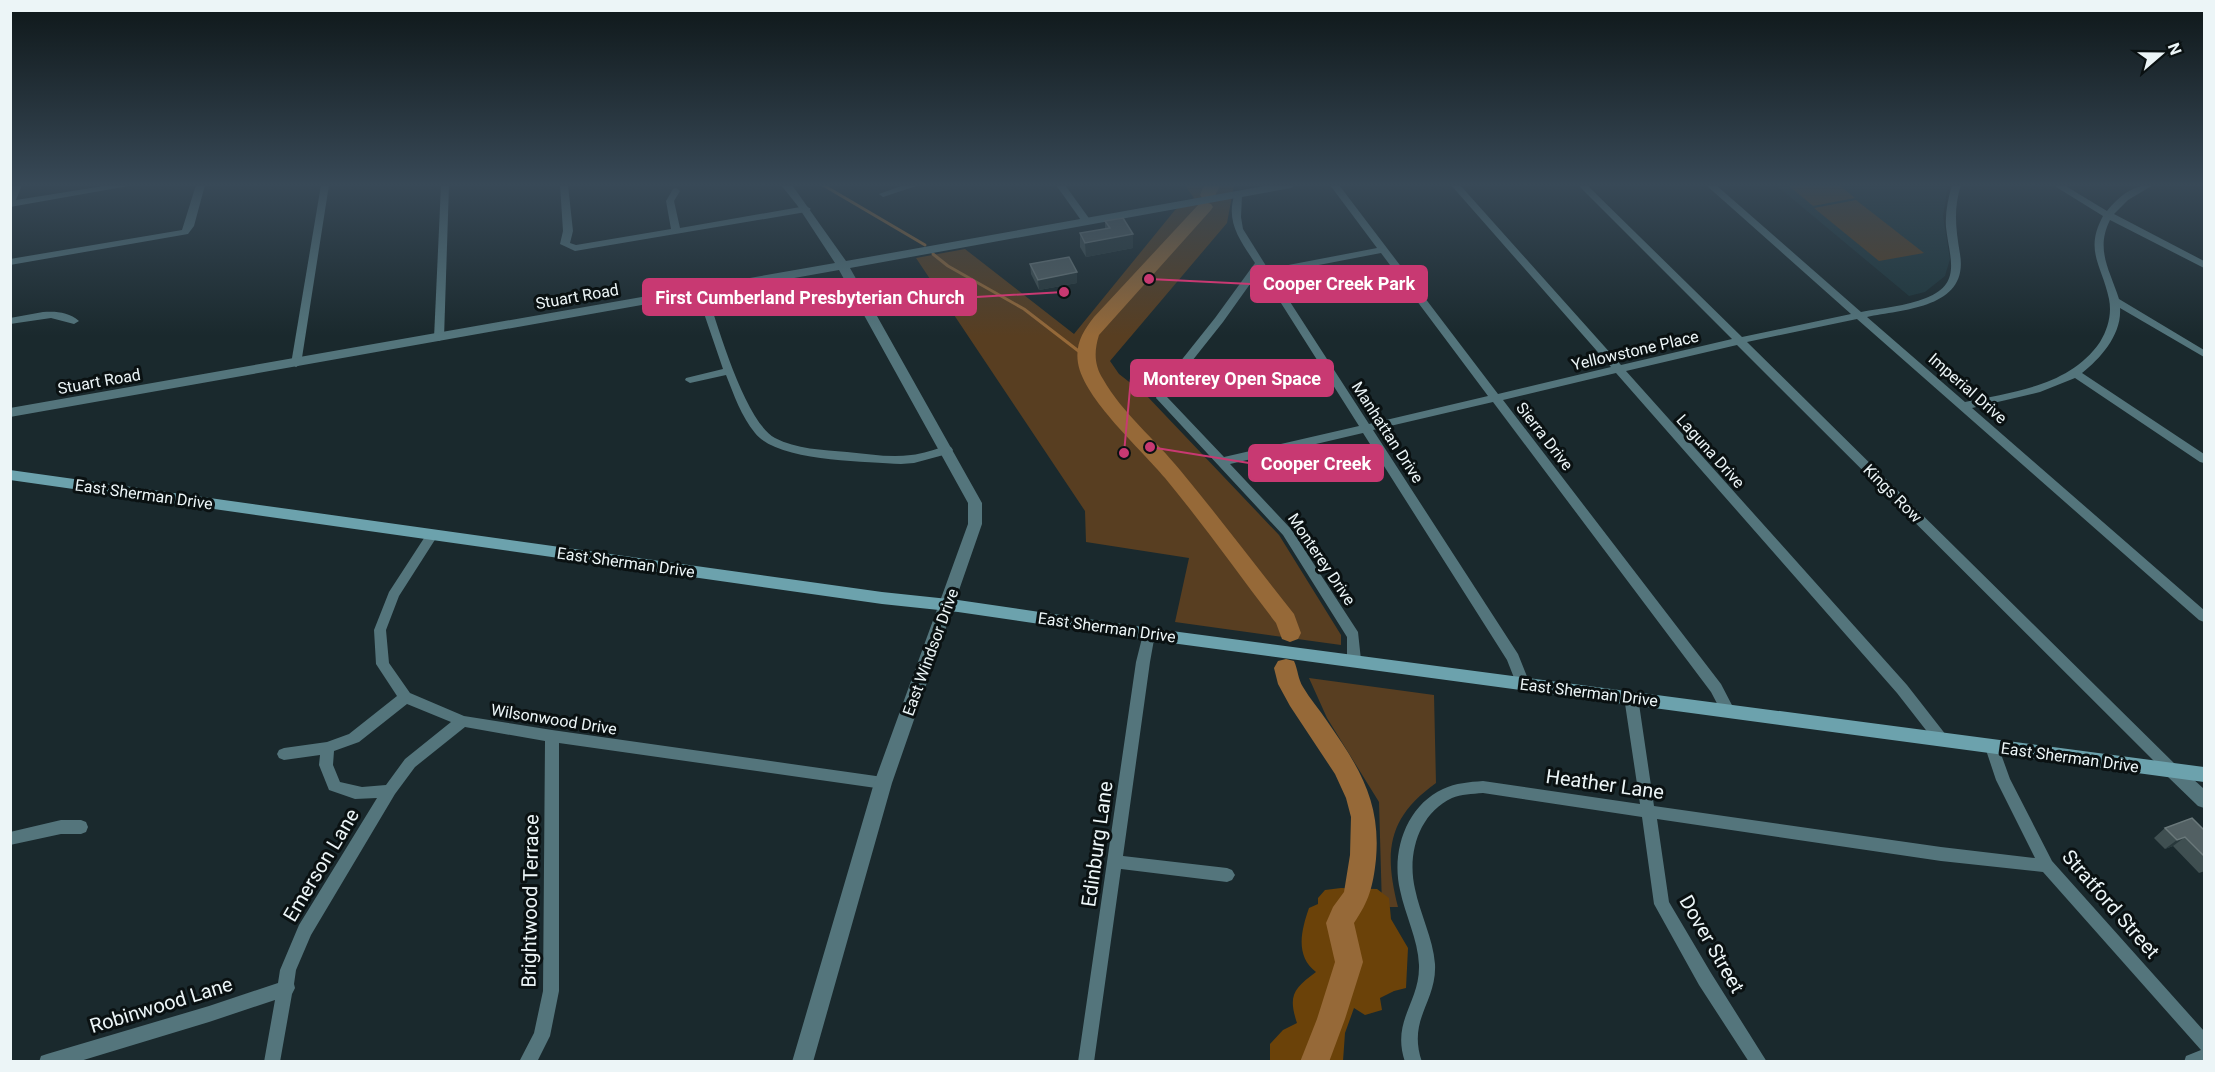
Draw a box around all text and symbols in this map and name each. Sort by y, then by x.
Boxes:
north arrow [2131,24,2191,84]
text: N [2164,40,2185,58]
callout: Cooper Creek Park [1251,266,1427,302]
text: Cooper Creek Park [1263,273,1415,294]
callout: First Cumberland Presbyterian Church [643,279,976,315]
street label: Stuart Road [534,280,620,313]
text: First Cumberland Presbyterian Church [655,287,965,308]
street label: Yellowstone Place [1570,327,1700,374]
street label: Imperial Drive [1925,349,2011,428]
callout: Monterey Open Space [1131,360,1333,396]
street label: Stuart Road [56,365,142,398]
text: Monterey Open Space [1143,368,1321,389]
street label: Manhattan Drive [1348,378,1427,486]
street label: Sierra Drive [1512,399,1577,474]
street label: Laguna Drive [1673,411,1749,492]
callout: Cooper Creek [1249,445,1383,481]
text: Cooper Creek [1261,453,1372,474]
street label: Kings Row [1859,460,1926,527]
street label: East Sherman Drive [74,475,214,514]
street label: Monterey Drive [1284,510,1359,609]
street label: East Sherman Drive [556,543,696,582]
street label: East Windsor Drive [899,586,962,718]
street label: East Sherman Drive [1037,608,1177,647]
street label: East Sherman Drive [1519,675,1659,710]
street label: Wilsonwood Drive [490,700,618,739]
street label: East Sherman Drive [2000,738,2140,777]
street label: Heather Lane [1544,764,1666,804]
street label: Edinburg Lane [1076,780,1118,908]
street label: Emerson Lane [278,804,364,926]
street label: Brightwood Terrace [516,814,544,988]
street label: Stratford Street [2057,845,2165,963]
street label: Dover Street [1674,891,1750,997]
street label: Robinwood Lane [87,972,235,1038]

